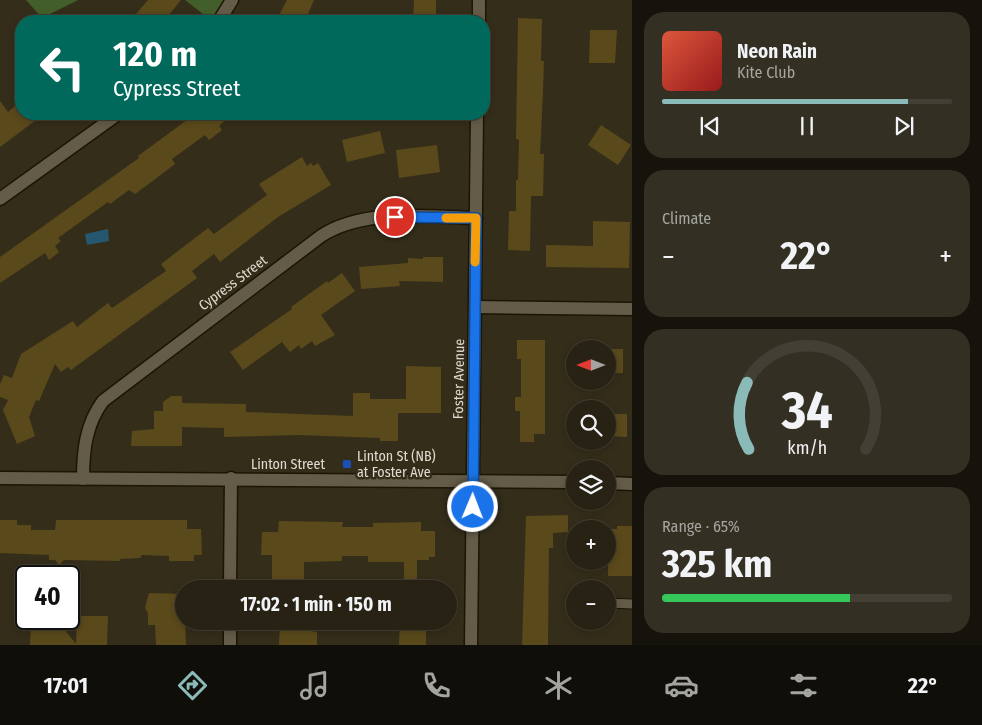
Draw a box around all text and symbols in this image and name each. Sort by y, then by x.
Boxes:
text: 120 m [113,33,197,75]
icon: left [30,35,95,100]
text: Neon Rain [737,40,817,63]
text: Kite Club [737,63,795,82]
text: Cypress Street [113,75,240,102]
icon: previous [696,112,724,140]
icon: pause [793,112,821,140]
icon: next [890,112,918,140]
pin [374,196,416,238]
icon: arrive [381,203,409,231]
text: Climate [662,209,711,228]
text: 22° [780,233,833,279]
text: − [662,240,675,273]
text: + [939,240,952,273]
street label: Cypress Street [196,252,271,314]
street label: Foster Avenue [450,339,468,419]
north arrow [566,340,616,390]
map controls [566,340,616,630]
text: 34 [780,379,833,442]
button: search [566,400,616,450]
text: km/h [787,437,827,459]
place label: Linton St (NB) at Foster Ave [357,448,436,481]
street label: Linton Street [251,456,325,473]
marker: Linton St (NB) at Foster Ave [341,458,353,470]
button: layers [566,460,616,510]
position arrow [446,480,498,532]
text: Range · 65% [662,517,740,536]
button: + [566,520,616,570]
text: 325 km [662,541,772,587]
speed limit sign: 40 [15,565,80,630]
button: − [566,580,616,630]
text: 17:02 · 1 min · 150 m [240,593,392,616]
icon: directions [175,668,210,703]
icon: music [297,668,332,703]
icon: phone [419,668,454,703]
icon: climate [541,668,576,703]
icon: car [664,668,699,703]
icon: filters [786,668,821,703]
text: 17:01 [44,672,88,699]
text: 22° [908,672,938,699]

